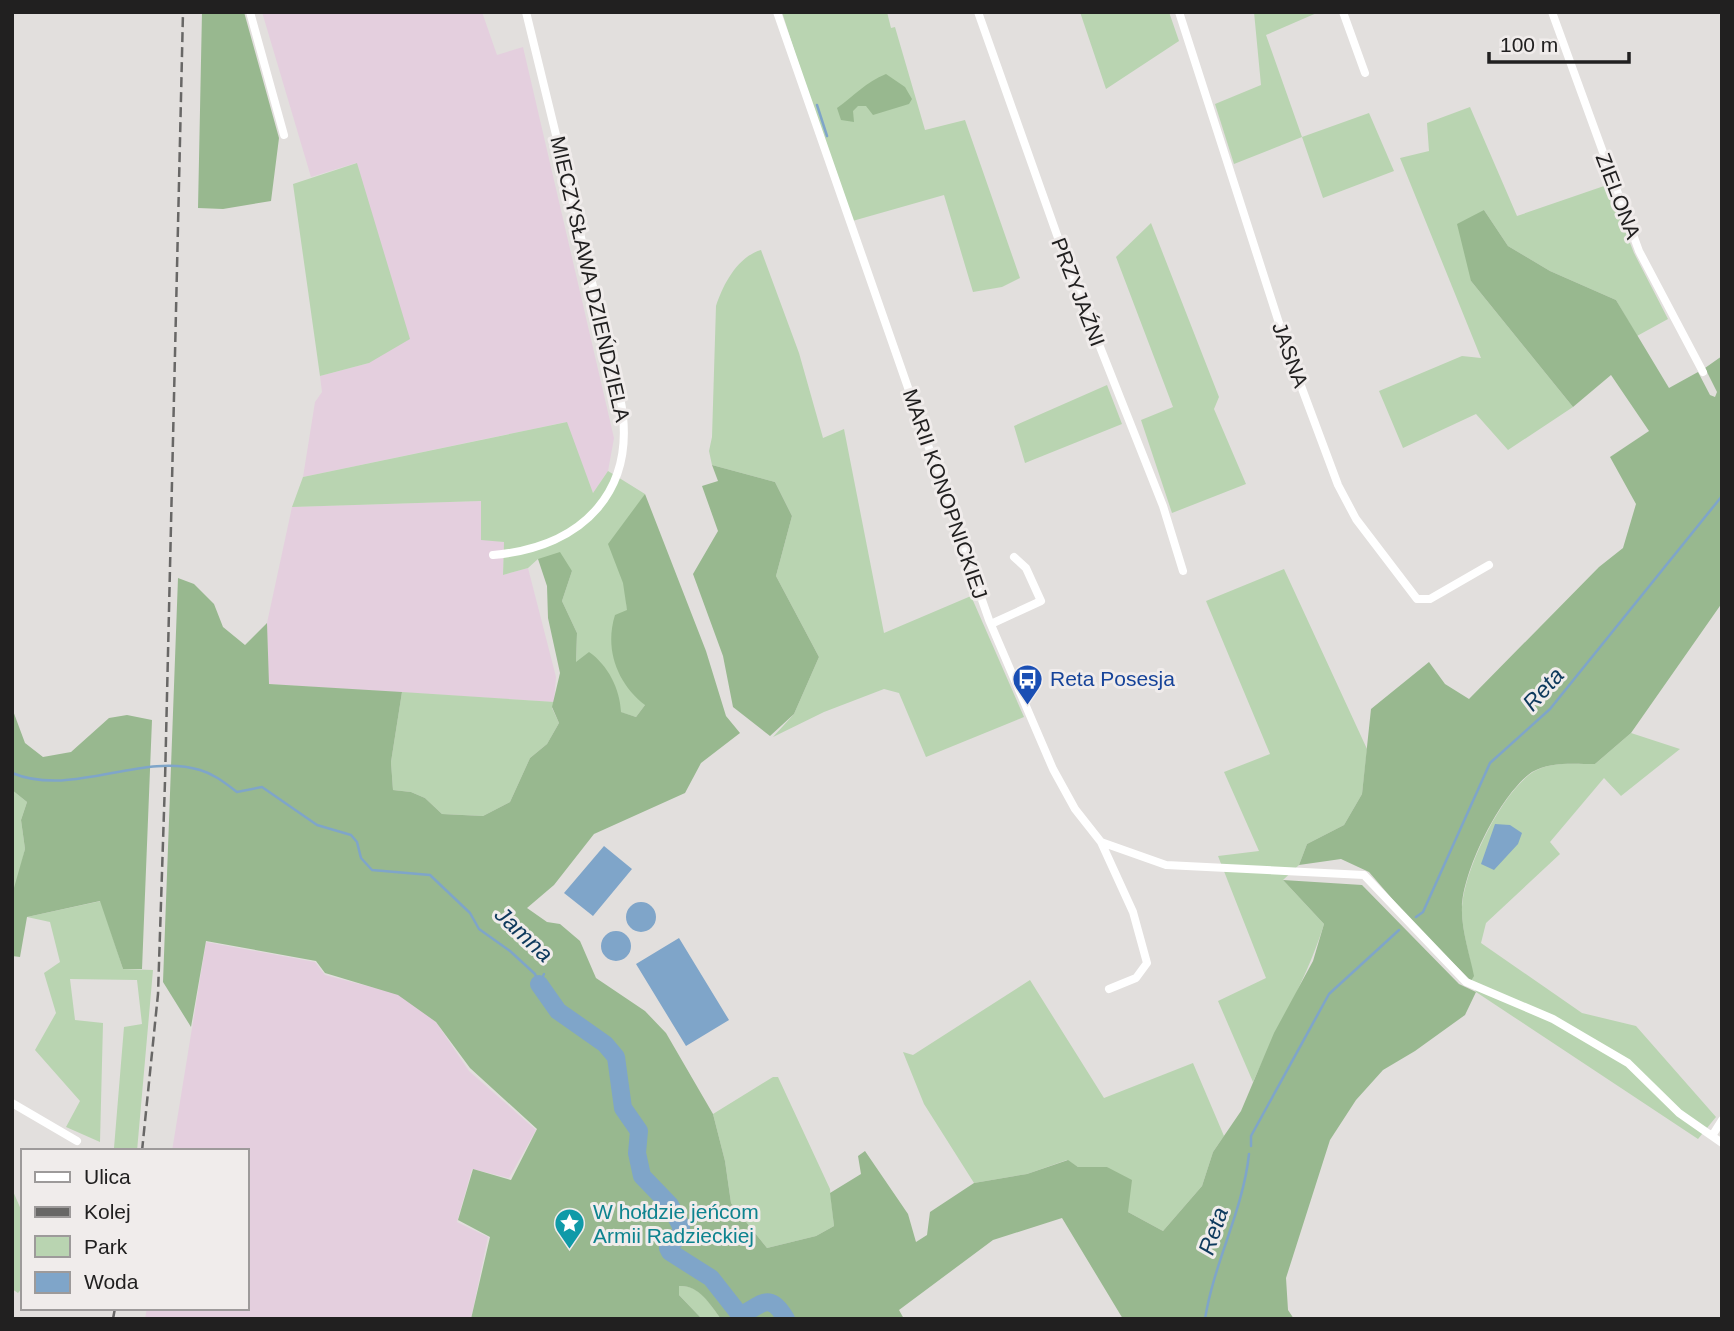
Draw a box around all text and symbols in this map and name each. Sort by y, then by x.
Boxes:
scale bar [1489,21,1629,65]
text: 100 m [1500,33,1558,56]
street label: MIECZYSŁAWA DZIEŃDZIELA [546,134,635,424]
street label: ZIELONA [1592,150,1645,242]
street label: PRZYJAŹNI [1047,234,1110,349]
street label: JASNA [1268,319,1313,391]
street label: MARII KONOPNICKIEJ [899,386,992,602]
bus stop icon: Reta Posesja [1010,662,1044,706]
water label: Reta [1517,662,1569,716]
place label: Reta Posesja [1050,667,1175,690]
water label: Jamna [489,900,558,967]
legend [21,1149,248,1310]
text: Ulica [84,1165,131,1188]
text: Kolej [84,1200,131,1223]
place label: W hołdzie jeńcom Armii Radzieckiej [593,1200,759,1247]
water label: Reta [1193,1204,1233,1258]
place icon: W hołdzie jeńcom Armii Radzieckiej [553,1207,587,1251]
text: Park [84,1235,128,1258]
text: Woda [84,1270,139,1293]

